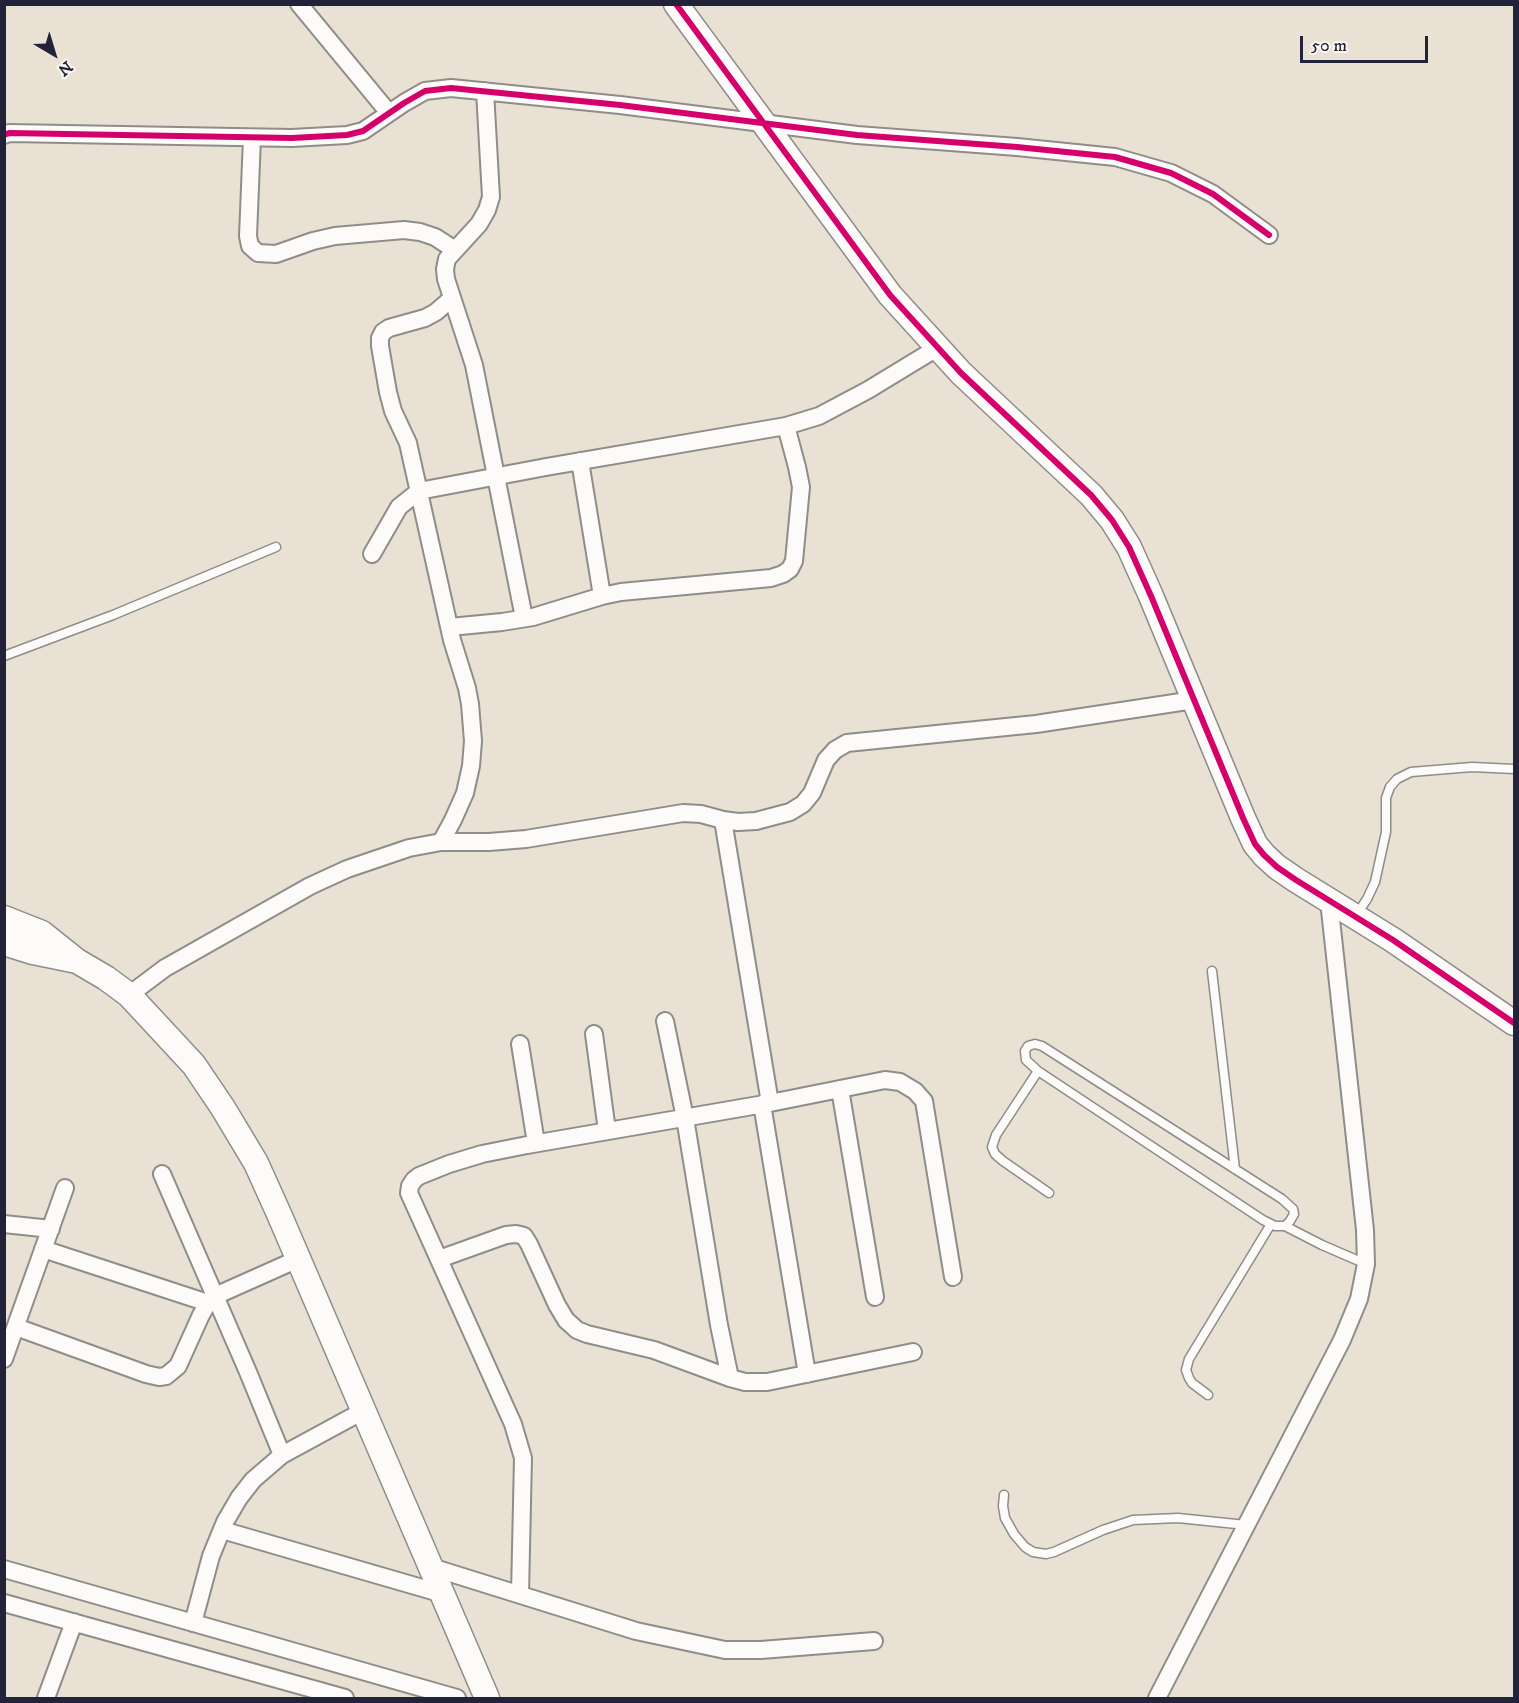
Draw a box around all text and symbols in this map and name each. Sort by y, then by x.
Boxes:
north arrow [24,24,84,84]
scale bar [1303,24,1430,62]
text: 50 m [1311,35,1347,57]
text: N [54,56,76,80]

